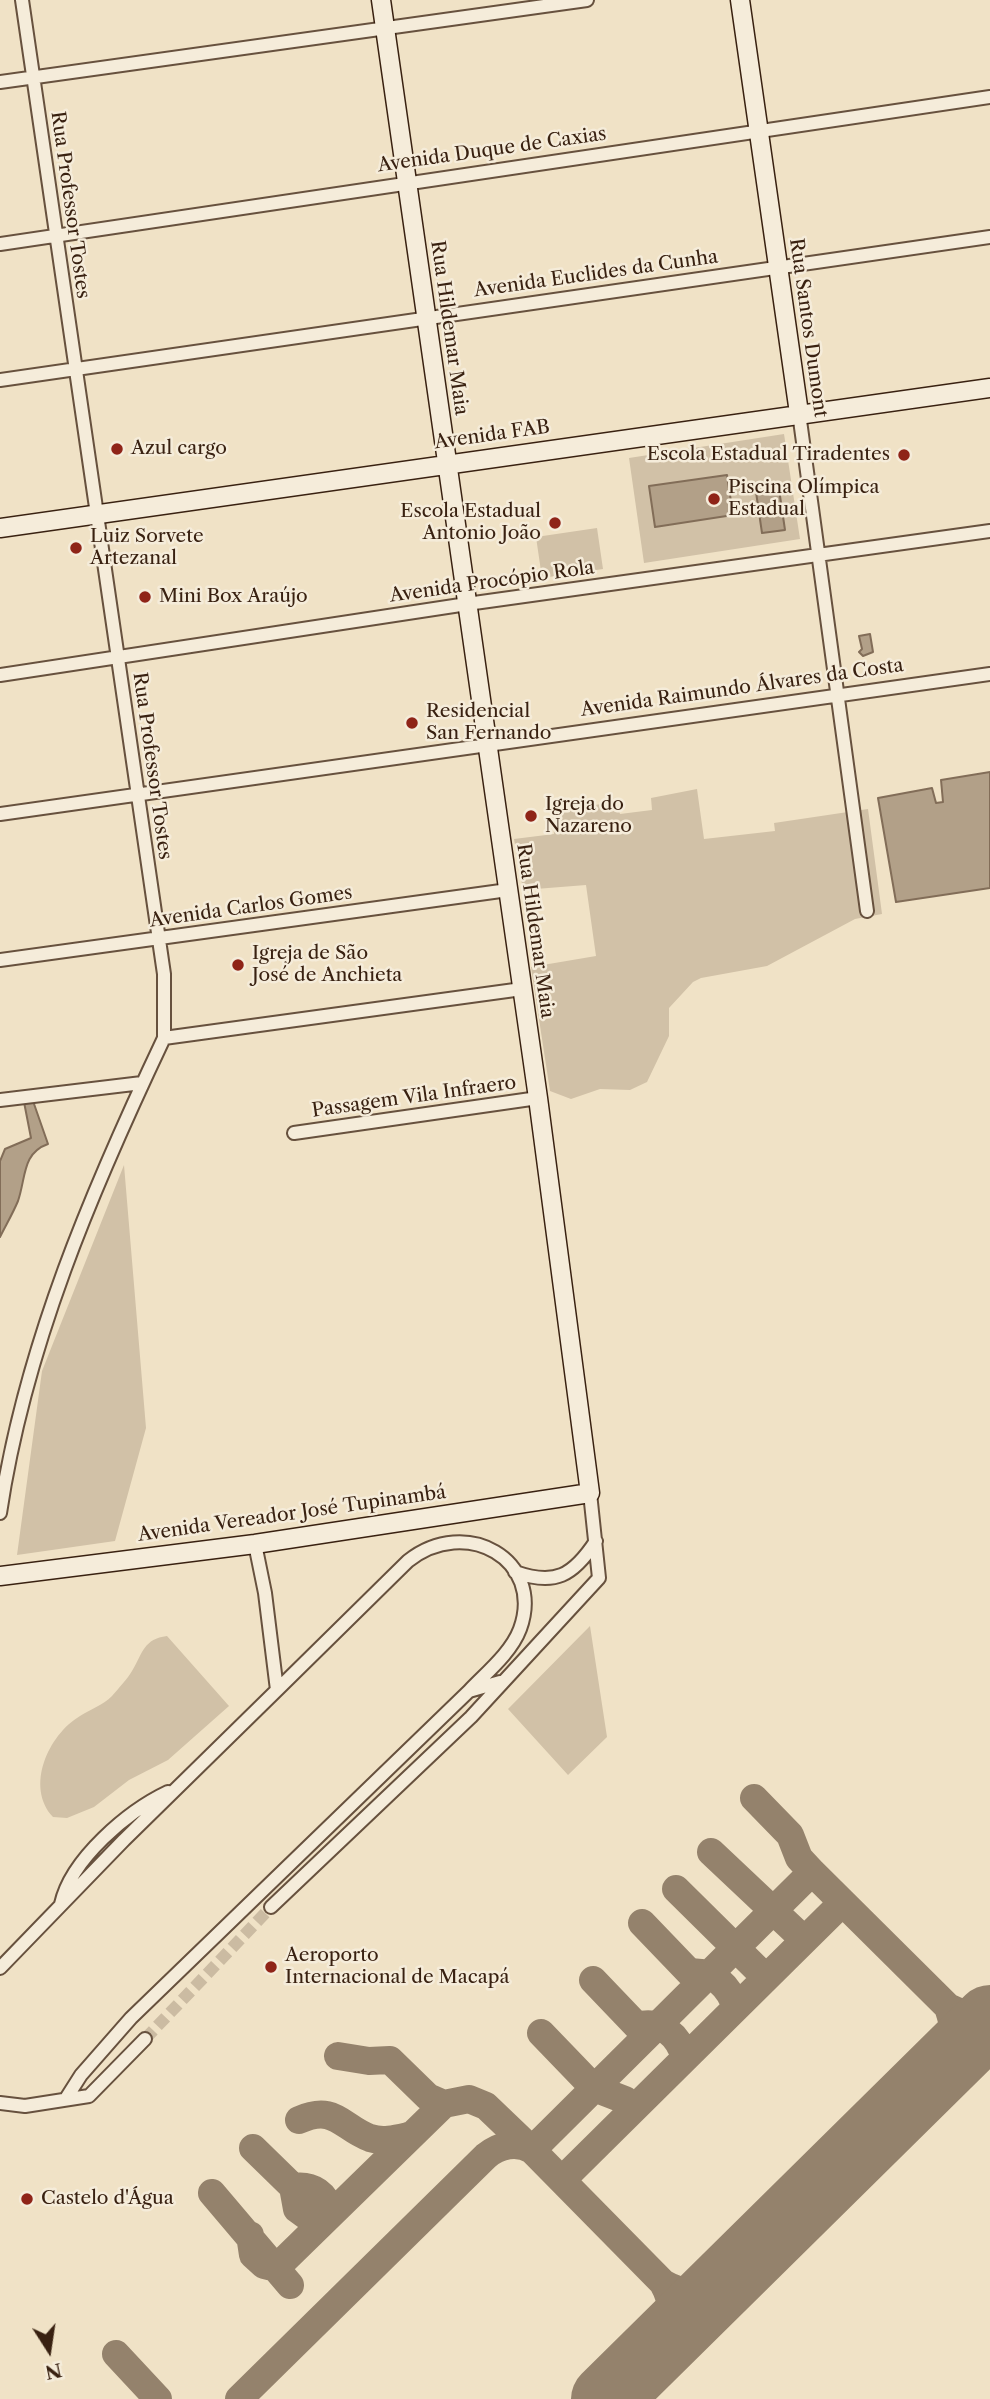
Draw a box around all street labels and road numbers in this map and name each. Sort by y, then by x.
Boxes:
street label: Rua Professor Tostes [46,110,94,300]
street label: Avenida Duque de Caxias [376,123,608,177]
street label: Rua Santos Dumont [784,237,832,419]
street label: Rua Hildemar Maia [425,239,473,417]
street label: Avenida Euclides da Cunha [473,246,719,302]
street label: Avenida FAB [433,416,551,454]
street label: Avenida Procópio Rola [388,556,596,608]
street label: Avenida Raimundo Álvares da Costa [579,654,905,722]
street label: Rua Professor Tostes [128,671,176,861]
street label: Rua Hildemar Maia [511,842,559,1020]
street label: Avenida Carlos Gomes [148,881,354,933]
street label: Passagem Vila Infraero [310,1071,518,1123]
street label: Avenida Vereador José Tupinambá [136,1481,448,1547]

